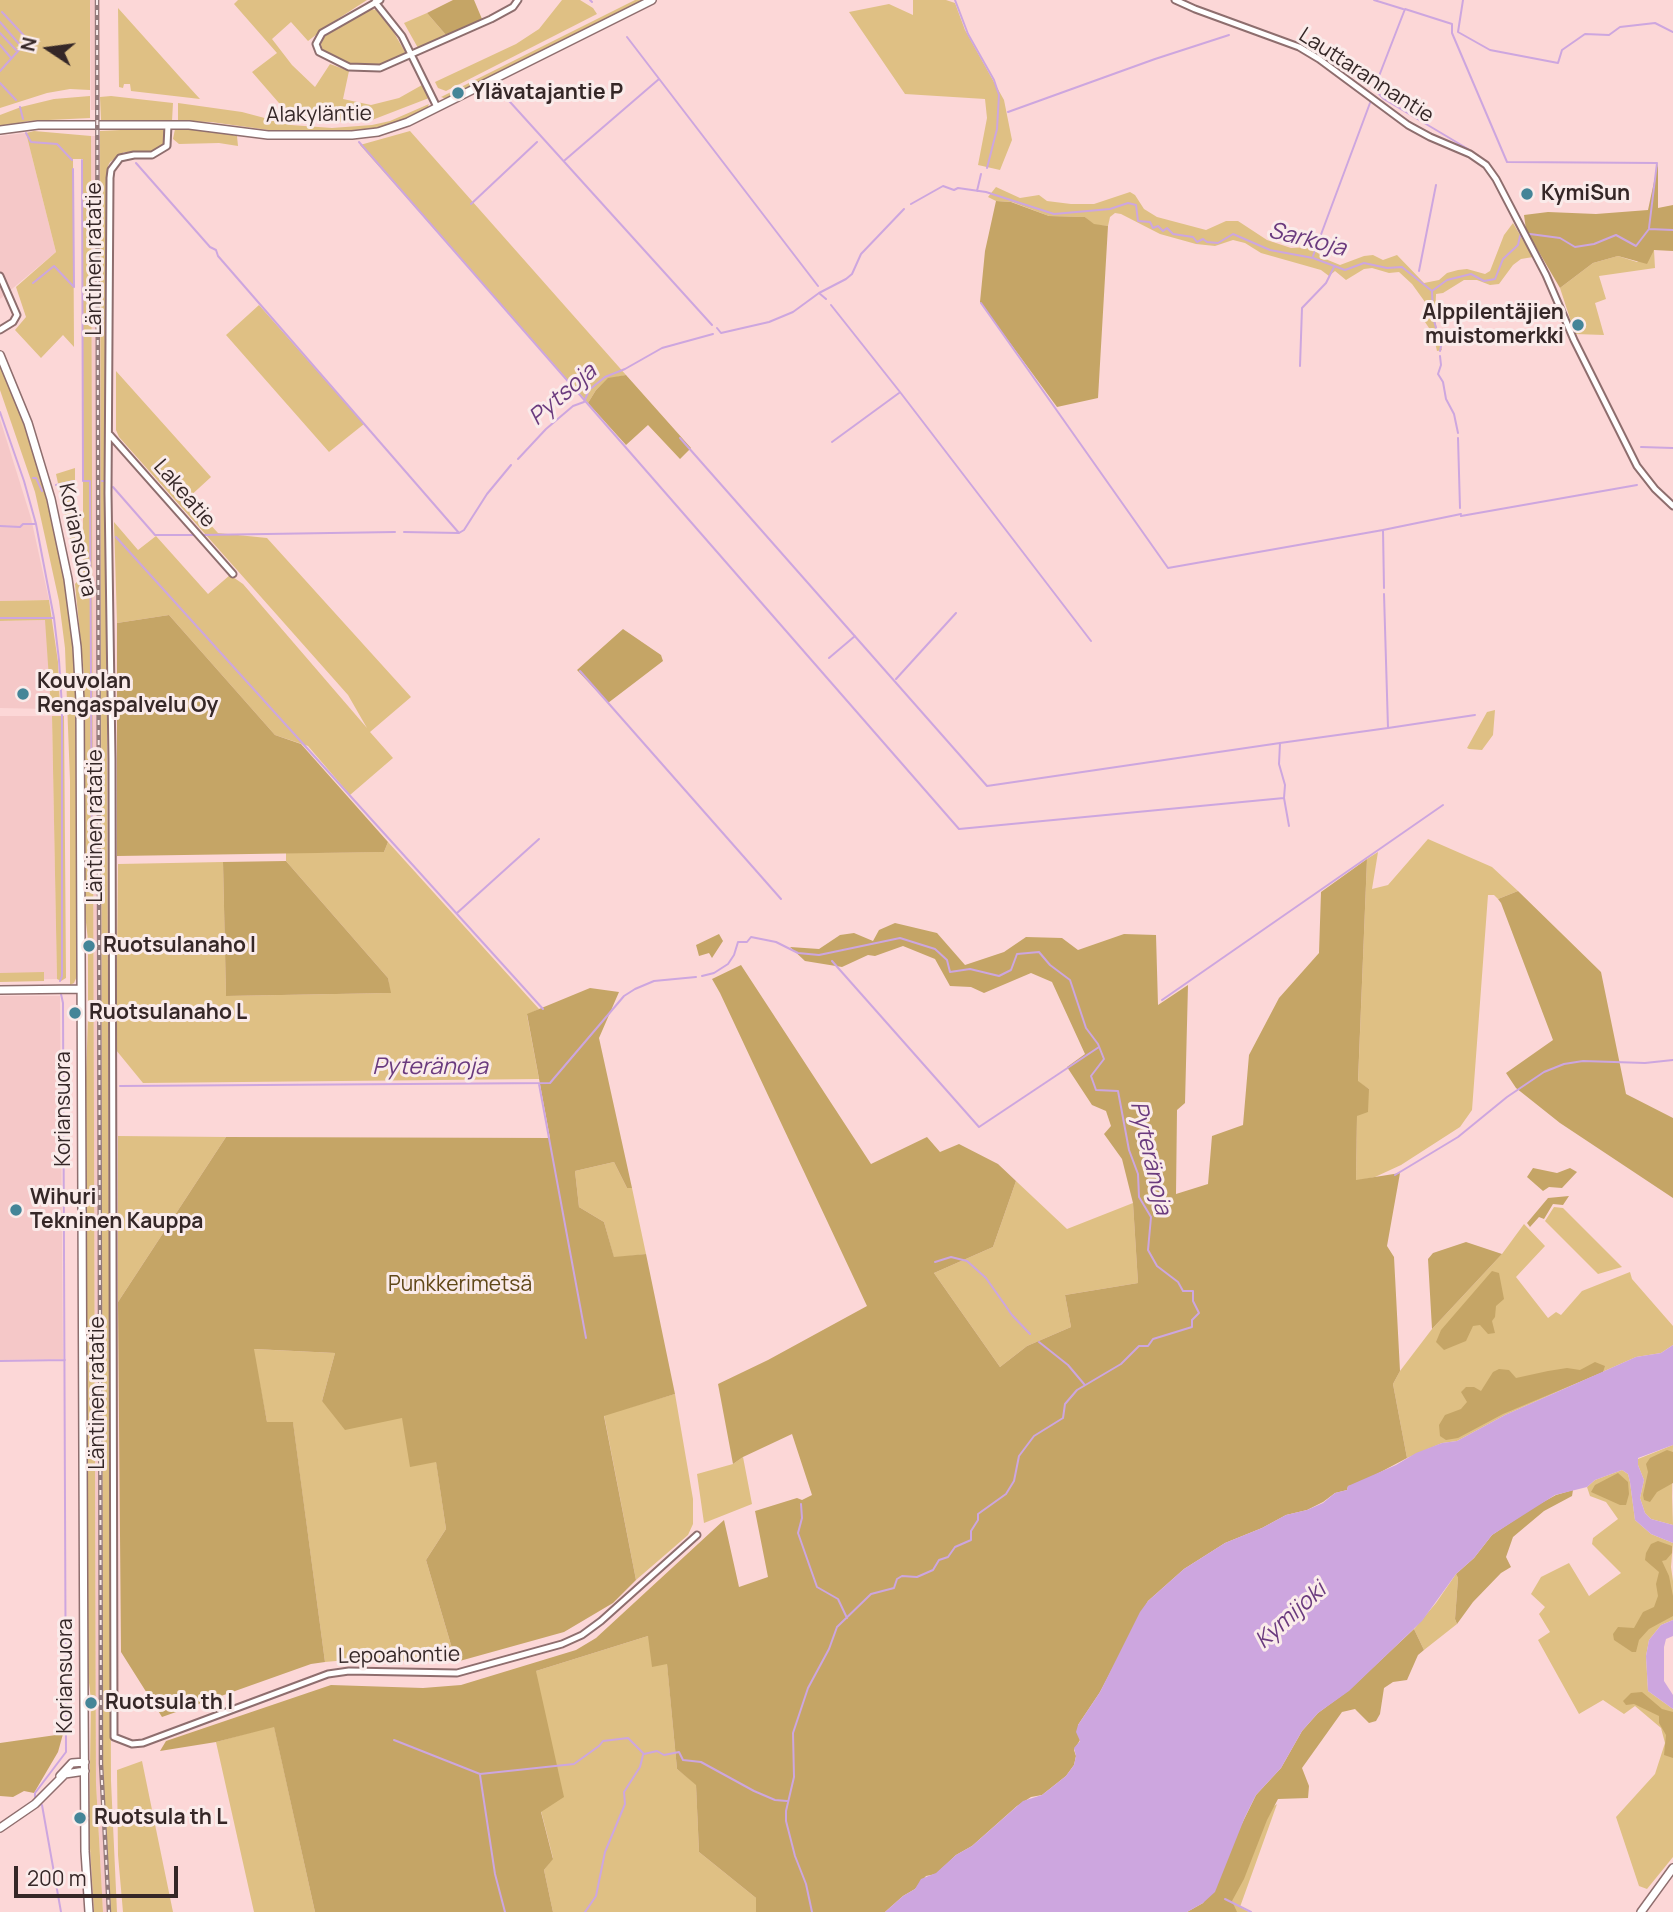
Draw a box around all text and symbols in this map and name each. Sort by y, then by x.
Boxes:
north arrow [14,14,84,84]
street label: Lauttarannantie [1294,23,1438,129]
text: N [14,35,43,54]
place label: Ylävatajantie P [472,80,623,106]
marker: Ylävatajantie P [450,85,466,101]
street label: Alakyläntie [266,101,372,129]
place label: KymiSun [1541,181,1630,207]
street label: Läntinen ratatie [82,182,108,336]
marker: KymiSun [1519,186,1535,202]
water label: Sarkoja [1266,217,1348,263]
place label: Alppilentäjien muistomerkki [1422,300,1564,350]
marker: Alppilentäjien muistomerkki [1570,317,1586,333]
water label: Pytsoja [524,358,602,432]
street label: Lakeatie [148,455,220,533]
street label: Koriansuora [53,481,101,599]
place label: Kouvolan Rengaspalvelu Oy [37,669,218,719]
marker: Kouvolan Rengaspalvelu Oy [15,686,31,702]
street label: Läntinen ratatie [83,749,109,903]
place label: Ruotsulanaho I [103,933,256,959]
marker: Ruotsulanaho I [81,938,97,954]
place label: Ruotsulanaho L [89,1000,247,1026]
marker: Ruotsulanaho L [67,1005,83,1021]
street label: Koriansuora [51,1051,77,1167]
water label: Pyteränoja [372,1054,488,1082]
water label: Pyteränoja [1124,1099,1176,1217]
place label: Wihuri Tekninen Kauppa [30,1185,203,1235]
marker: Wihuri Tekninen Kauppa [8,1202,24,1218]
park label: Punkkerimetsä [388,1272,532,1298]
street label: Läntinen ratatie [85,1316,111,1470]
water label: Kymijoki [1250,1577,1332,1655]
street label: Koriansuora [53,1618,79,1734]
street label: Lepoahontie [338,1642,460,1670]
place label: Ruotsula th I [105,1690,233,1716]
marker: Ruotsula th I [83,1695,99,1711]
place label: Ruotsula th L [94,1805,227,1831]
marker: Ruotsula th L [72,1810,88,1826]
scale bar [18,1853,182,1897]
text: 200 m [27,1864,87,1892]

